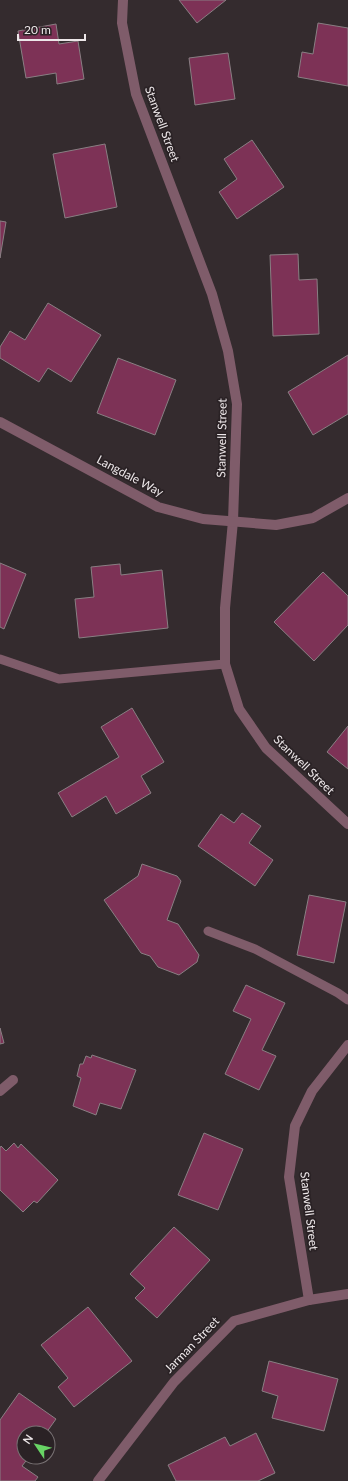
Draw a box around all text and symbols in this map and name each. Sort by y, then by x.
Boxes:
scale bar [18,16,85,42]
text: 20 m [24,22,51,37]
street label: Stanwell Street [142,84,183,164]
street label: Stanwell Street [213,398,230,478]
street label: Langdale Way [94,452,167,500]
street label: Stanwell Street [271,732,339,798]
street label: Stanwell Street [297,1171,322,1252]
street label: Jarman Street [161,1313,223,1376]
north arrow [16,1425,56,1465]
text: N [20,1432,35,1446]

